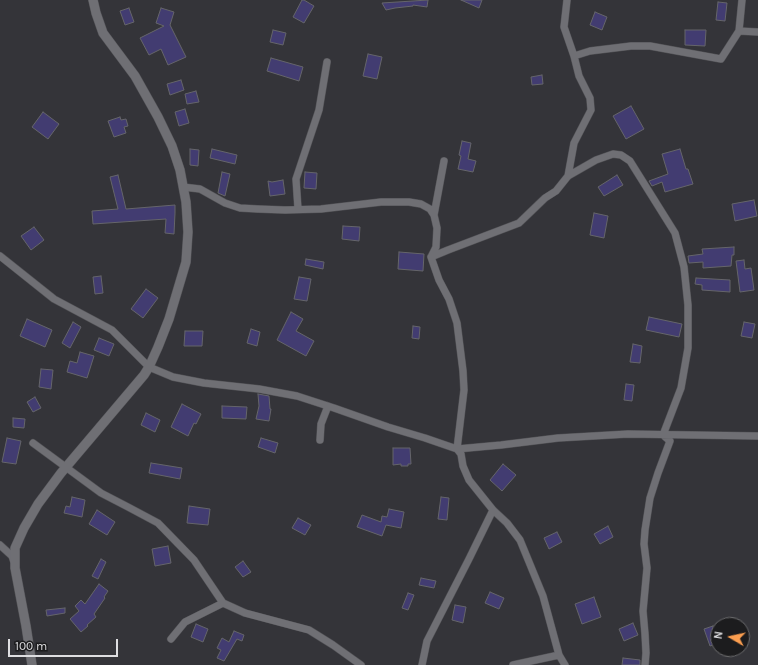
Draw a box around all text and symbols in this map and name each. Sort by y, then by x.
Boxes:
north arrow [710,617,750,657]
text: N [712,630,726,640]
scale bar [10,631,120,657]
text: 100 m [15,639,47,653]

